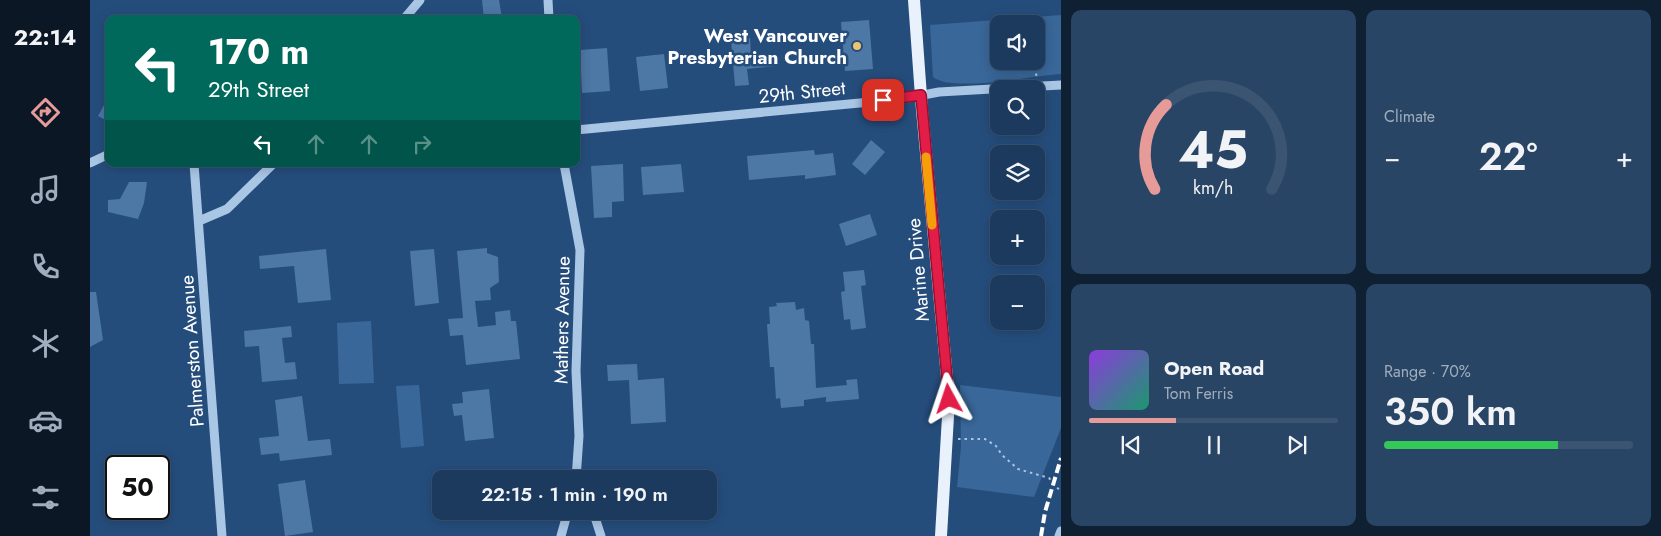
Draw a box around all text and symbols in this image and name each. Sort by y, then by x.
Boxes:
map controls [990,15,1045,330]
button: sound [990,15,1045,70]
text: 22:14 [14,21,76,53]
place label: West Vancouver Presbyterian Church [668,22,847,71]
text: 170 m [208,27,309,77]
icon: left [125,35,190,100]
marker: West Vancouver Presbyterian Church [851,40,863,52]
text: 29th Street [208,73,309,105]
street label: 29th Street [757,74,847,110]
pin [862,79,904,121]
button: search [990,80,1045,135]
icon: arrive [869,86,897,114]
icon: directions [28,95,63,130]
text: Climate [1384,105,1435,128]
text: 45 [1179,112,1248,188]
text: 22° [1479,129,1538,184]
icon: left [249,130,277,158]
icon: ahead [302,130,330,158]
icon: ahead [355,130,383,158]
icon: right [408,130,436,158]
text: − [1384,137,1401,178]
text: + [1616,137,1633,178]
button: layers [990,145,1045,200]
icon: music [28,172,63,207]
text: km/h [1193,175,1234,201]
button: + [990,210,1045,265]
street label: Marine Drive [900,217,936,323]
icon: phone [28,249,63,284]
street label: Mathers Avenue [547,256,577,384]
street label: Palmerston Avenue [173,274,211,428]
button: − [990,275,1045,330]
icon: climate [28,326,63,361]
text: Open Road [1164,355,1264,382]
text: Range · 70% [1384,360,1471,383]
position arrow [922,372,974,424]
text: Tom Ferris [1164,382,1233,405]
text: 350 km [1384,384,1517,439]
icon: car [28,403,63,438]
icon: previous [1117,431,1145,459]
icon: pause [1200,431,1228,459]
icon: next [1283,431,1311,459]
speed limit sign: 50 [105,455,170,520]
icon: filters [28,480,63,515]
text: 22:15 · 1 min · 190 m [481,481,668,508]

